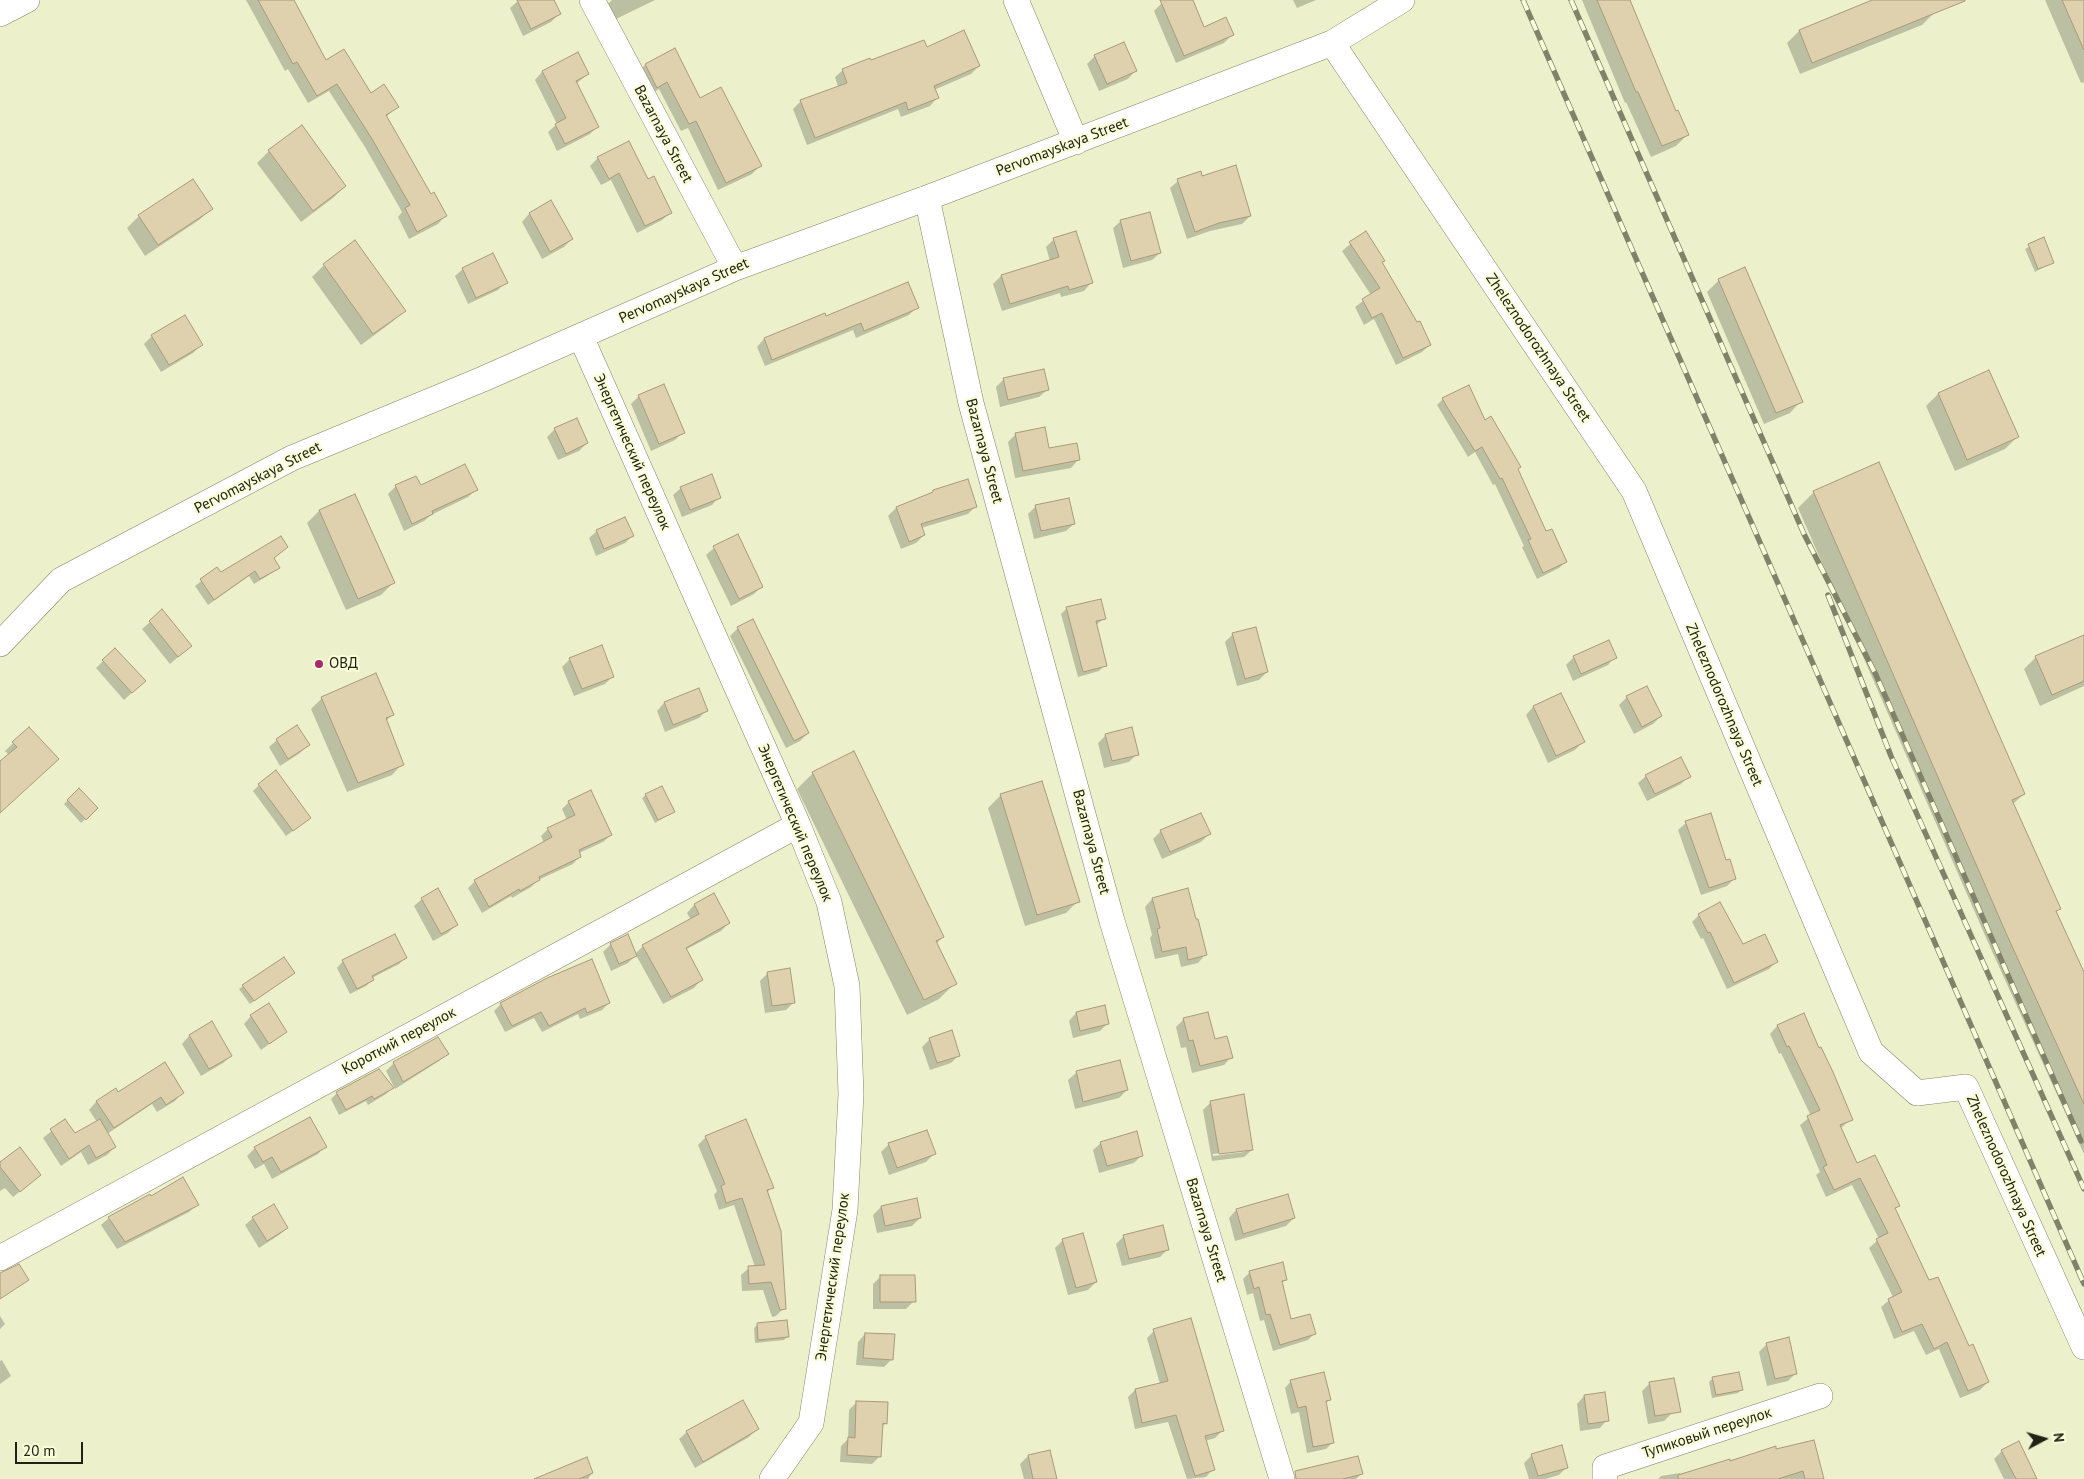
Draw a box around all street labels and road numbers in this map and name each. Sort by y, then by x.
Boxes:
street label: Bazarnaya Street [630,82,696,186]
street label: Pervomayskaya Street [993,114,1131,180]
street label: Pervomayskaya Street [616,254,752,328]
street label: Zheleznodorozhnaya Street [1482,270,1594,426]
street label: Энергетический переулок [589,371,675,533]
street label: Bazarnaya Street [961,397,1007,505]
street label: Pervomayskaya Street [192,438,324,518]
street label: Zheleznodorozhnaya Street [1682,621,1766,789]
street label: Энергетический переулок [754,742,836,904]
street label: Bazarnaya Street [1068,788,1114,896]
street label: Короткий переулок [339,1003,459,1079]
street label: Zheleznodorozhnaya Street [1962,1092,2050,1260]
street label: Bazarnaya Street [1182,1176,1230,1284]
street label: Энергетический переулок [812,1192,854,1362]
street label: Тупиковый переулок [1640,1404,1774,1462]

